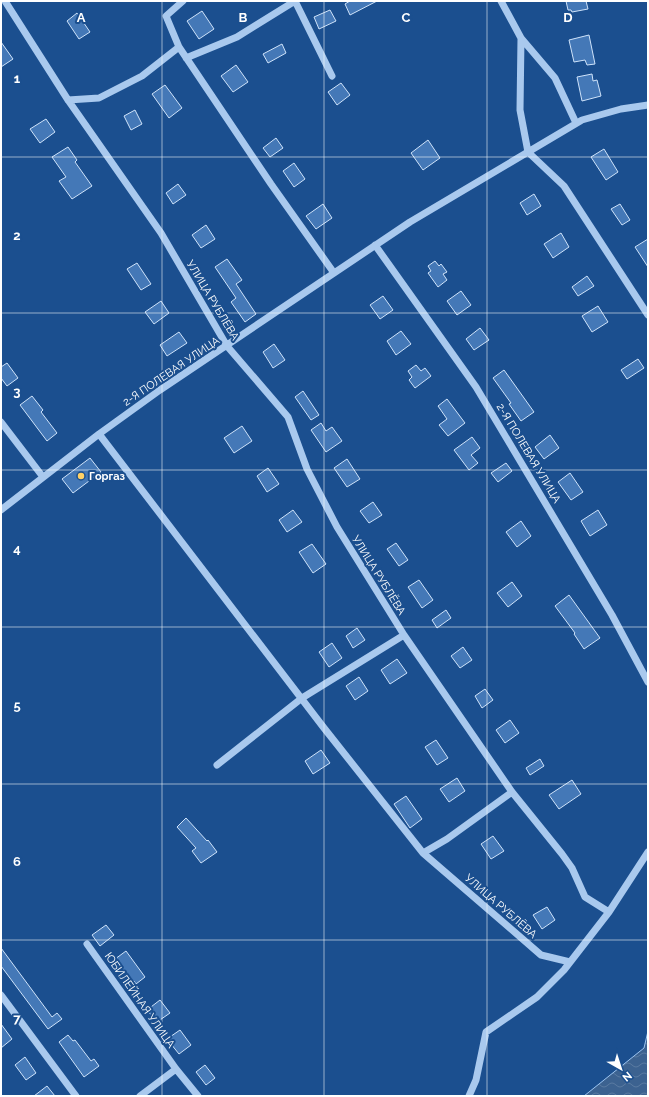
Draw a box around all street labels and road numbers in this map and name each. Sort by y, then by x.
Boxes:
street label: УЛИЦА РУБЛЁВА [184,258,242,343]
street label: 2-Я ПОЛЕВАЯ УЛИЦА [120,334,223,409]
street label: 2-Я ПОЛЕВАЯ УЛИЦА [494,401,564,506]
street label: УЛИЦА РУБЛЁВА [349,533,409,618]
street label: УЛИЦА РУБЛЁВА [462,872,540,942]
street label: ЮБИЛЕЙНАЯ УЛИЦА [102,950,178,1051]

